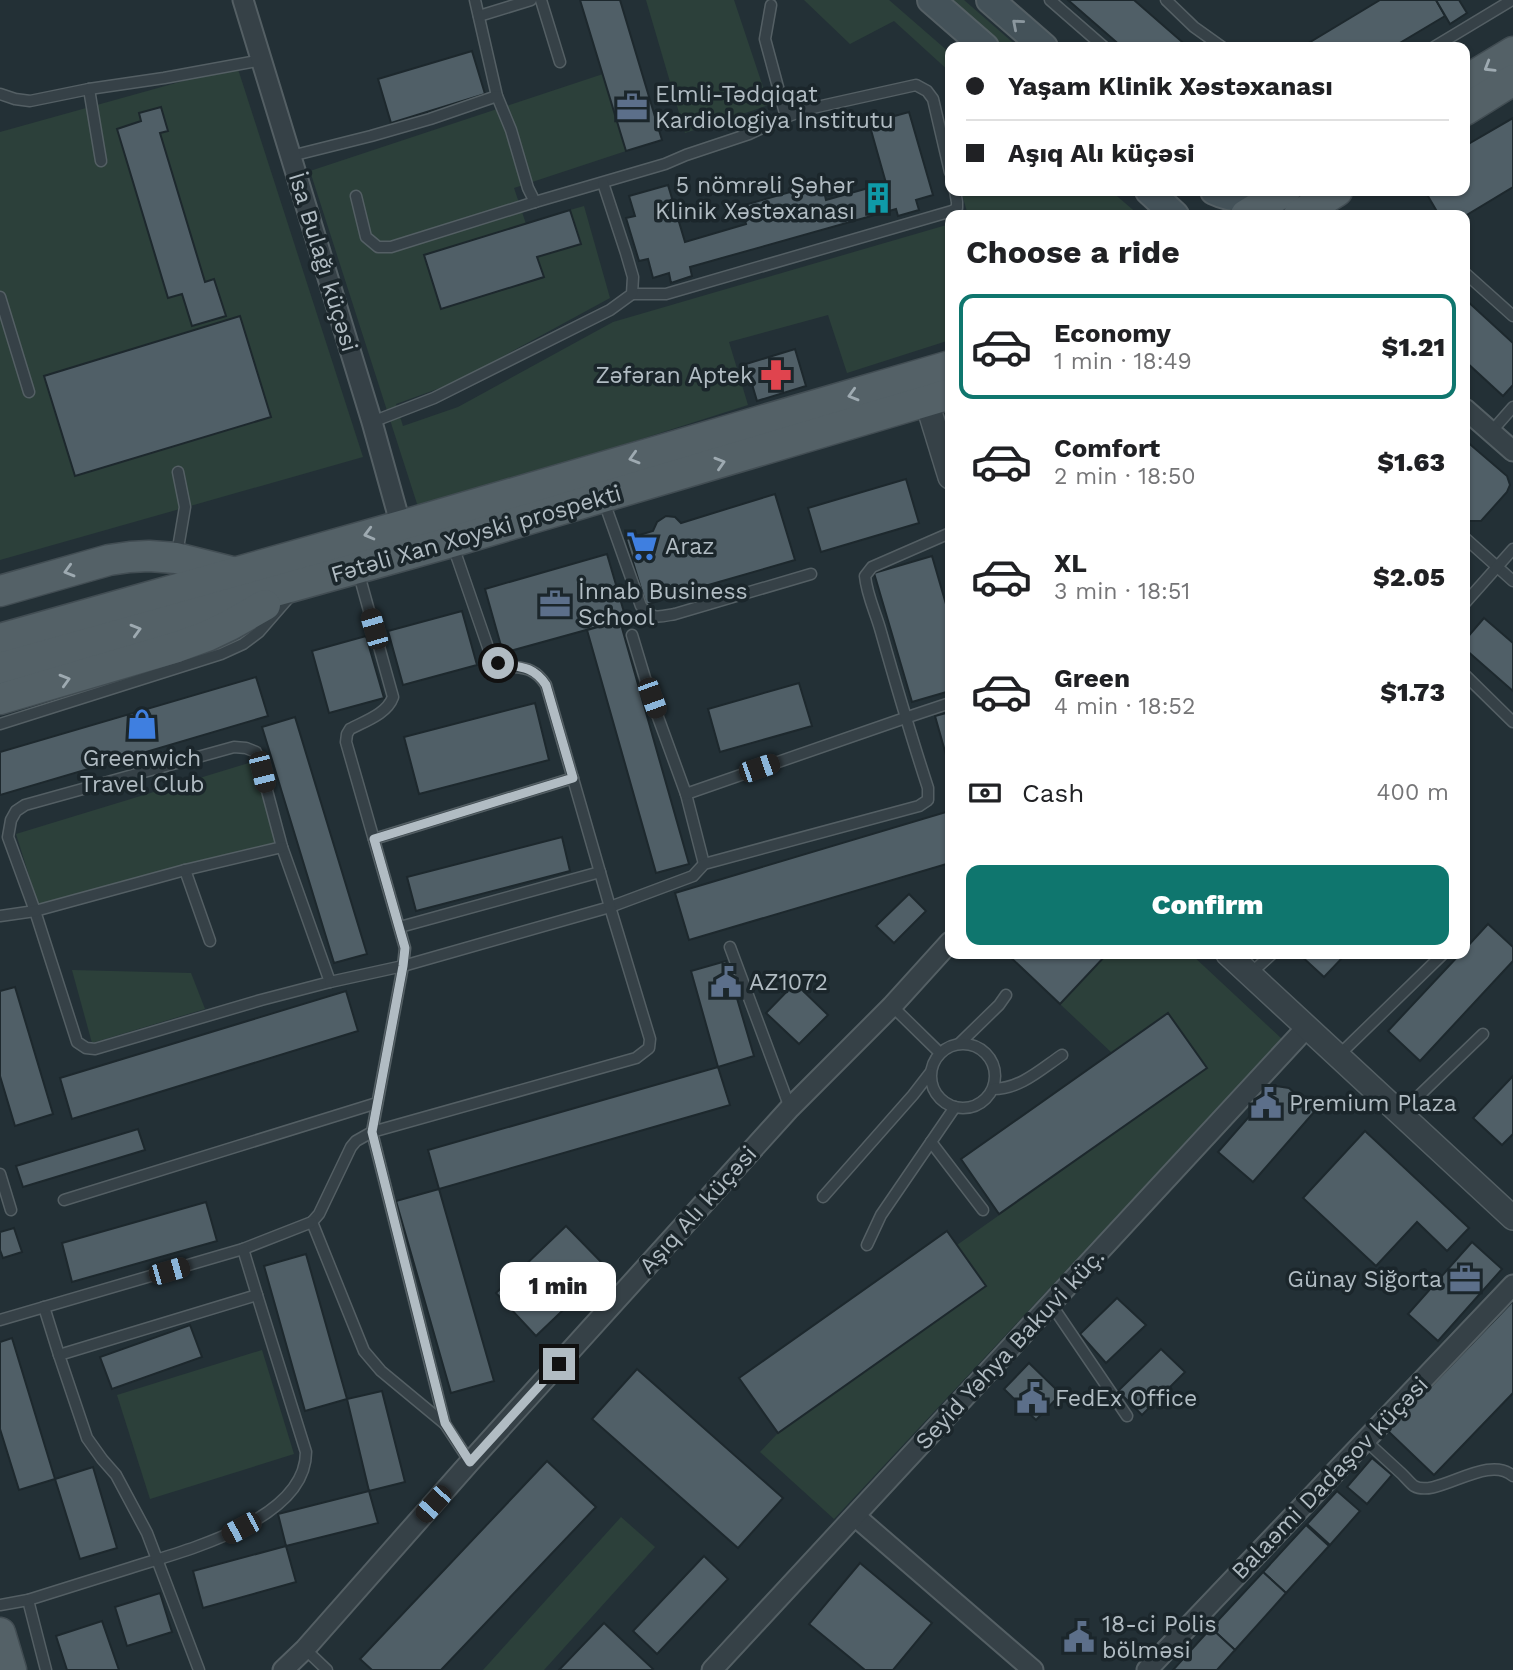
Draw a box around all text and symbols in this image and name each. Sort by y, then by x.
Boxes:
one-way arrow [1012,20,1025,32]
one-way arrow [1483,58,1496,71]
text: Yaşam Klinik Xəstəxanası [1008,71,1333,101]
place label: Elmli-Tədqiqat Kardiologiya İnstitutu [655,81,894,134]
office icon: Elmli-Tədqiqat Kardiologiya İnstitutu [615,90,649,124]
text: Aşıq Alı küçəsi [1008,138,1195,168]
street label: İsa Bulağı küçəsi [283,169,363,355]
place label: 5 nömrəli Şəhər Klinik Xəstəxanası [655,172,855,225]
building icon: 5 nömrəli Şəhər Klinik Xəstəxanası [861,181,895,215]
text: Choose a ride [966,233,1180,271]
icon: car [970,315,1033,378]
text: Economy [1054,318,1171,348]
text: $1.21 [1382,332,1445,362]
text: 1 min · 18:49 [1054,348,1192,375]
pharmacy icon: Zəfəran Aptek [759,358,793,392]
place label: Zəfəran Aptek [596,362,753,389]
one-way arrow [847,386,859,401]
icon: car [970,430,1033,493]
text: Comfort [1054,433,1160,463]
text: $1.63 [1377,447,1445,477]
one-way arrow [629,449,641,464]
one-way arrow [714,457,726,472]
text: 2 min · 18:50 [1054,463,1196,490]
street label: Fətəli Xan Xoyski prospekti [328,480,624,588]
one-way arrow [363,526,375,541]
supermarket icon: Araz [625,529,659,563]
place label: Araz [665,533,715,560]
icon: car [970,545,1033,608]
text: XL [1054,548,1087,578]
text: $2.05 [1373,562,1445,592]
one-way arrow [63,563,75,578]
place label: İnnab Business School [578,578,748,631]
text: 3 min · 18:51 [1054,578,1190,605]
office icon: İnnab Business School [538,587,572,621]
car [359,606,390,652]
one-way arrow [130,623,142,638]
route start [482,647,514,679]
icon: car [970,660,1033,723]
text: Green [1054,663,1130,693]
one-way arrow [59,674,71,688]
car [635,675,670,721]
text: $1.73 [1380,677,1445,707]
text: 4 min · 18:52 [1054,693,1195,720]
shop icon: Greenwich Travel Club [125,707,159,741]
place label: Greenwich Travel Club [80,745,204,798]
car [247,749,278,795]
car [736,751,783,785]
icon: cash [966,774,1004,812]
text: Cash [1022,778,1084,808]
text: 400 m [1377,779,1449,806]
button: Confirm [966,865,1449,945]
public building icon: AZ1072 [709,965,743,999]
place label: AZ1072 [749,969,828,996]
public building icon: Premium Plaza [1249,1086,1283,1120]
place label: Premium Plaza [1289,1090,1457,1117]
street label: Aşıq Alı küçəsi [634,1141,762,1279]
street label: Seyid Yəhya Bakuvi küç. [910,1243,1110,1455]
car [146,1255,193,1287]
callout: 1 min [501,1262,617,1312]
office icon: Günay Siğorta [1448,1262,1482,1296]
place label: Günay Siğorta [1287,1266,1442,1293]
text: 1 min [528,1273,588,1300]
route end [543,1348,575,1380]
street label: Balaəmi Dadaşov küçəsi [1226,1371,1434,1585]
public building icon: FedEx Office [1015,1381,1049,1415]
place label: FedEx Office [1055,1385,1197,1412]
car [412,1481,455,1527]
car [218,1509,265,1547]
place label: 18-ci Polis bölməsi [1102,1611,1217,1664]
public building icon: 18-ci Polis bölməsi [1062,1620,1096,1654]

